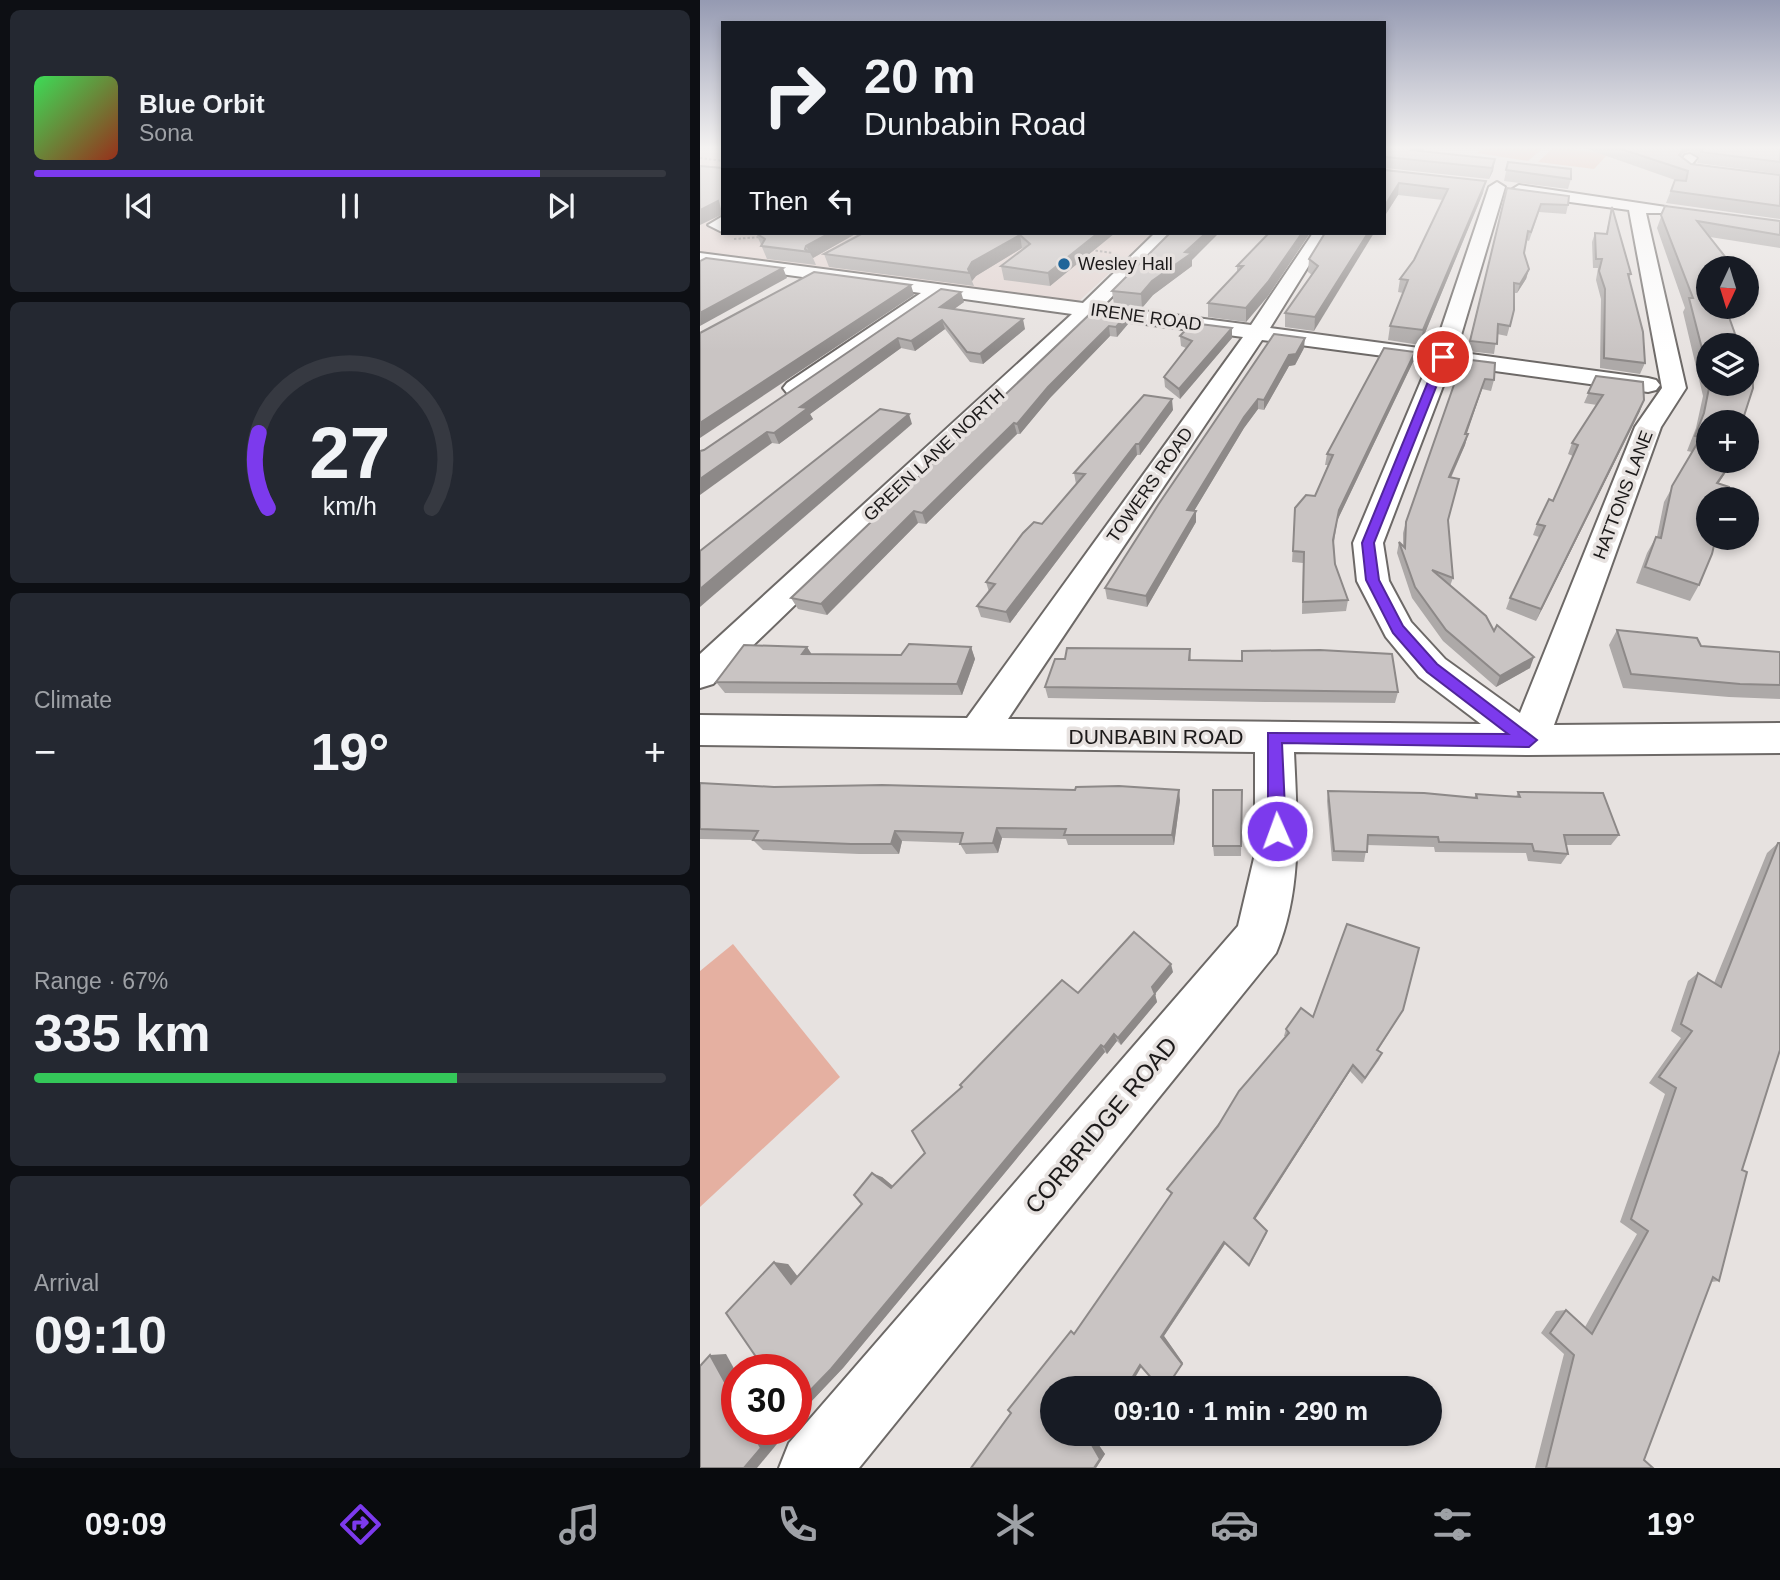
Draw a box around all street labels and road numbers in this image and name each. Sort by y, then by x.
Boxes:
street label: IRENE ROAD [1089,299,1203,335]
street label: GREEN LANE NORTH [860,385,1008,525]
street label: TOWERS ROAD [1103,424,1197,546]
street label: HATTONS LANE [1589,428,1657,562]
street label: DUNBABIN ROAD [1068,725,1244,748]
street label: CORBRIDGE ROAD [1020,1032,1182,1218]

